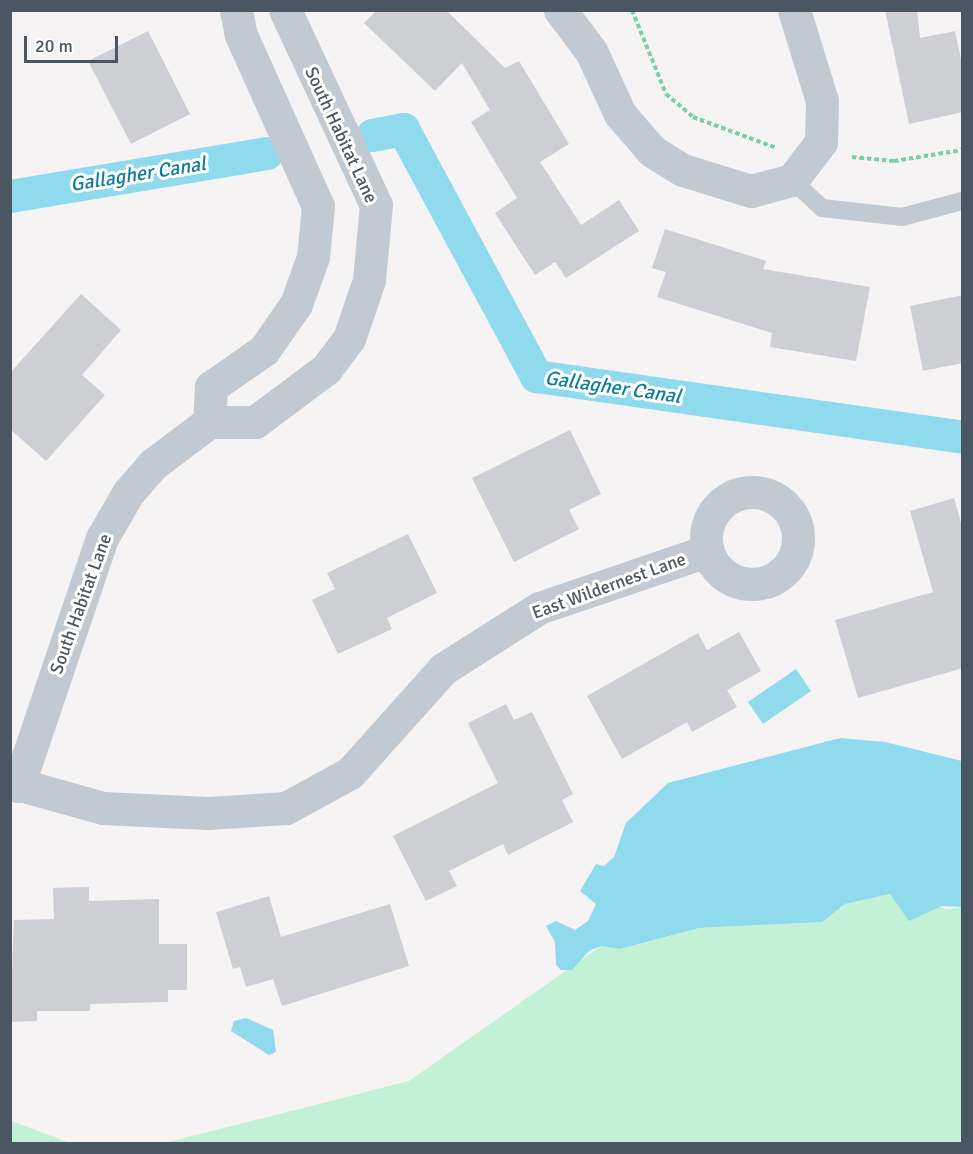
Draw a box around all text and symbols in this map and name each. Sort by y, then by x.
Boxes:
scale bar [27,24,122,62]
text: 20 m [35,35,73,57]
street label: South Habitat Lane [300,64,382,206]
water label: Gallagher Canal [69,151,207,197]
water label: Gallagher Canal [544,366,682,408]
street label: South Habitat Lane [46,531,116,677]
street label: East Wildernest Lane [529,548,689,624]

